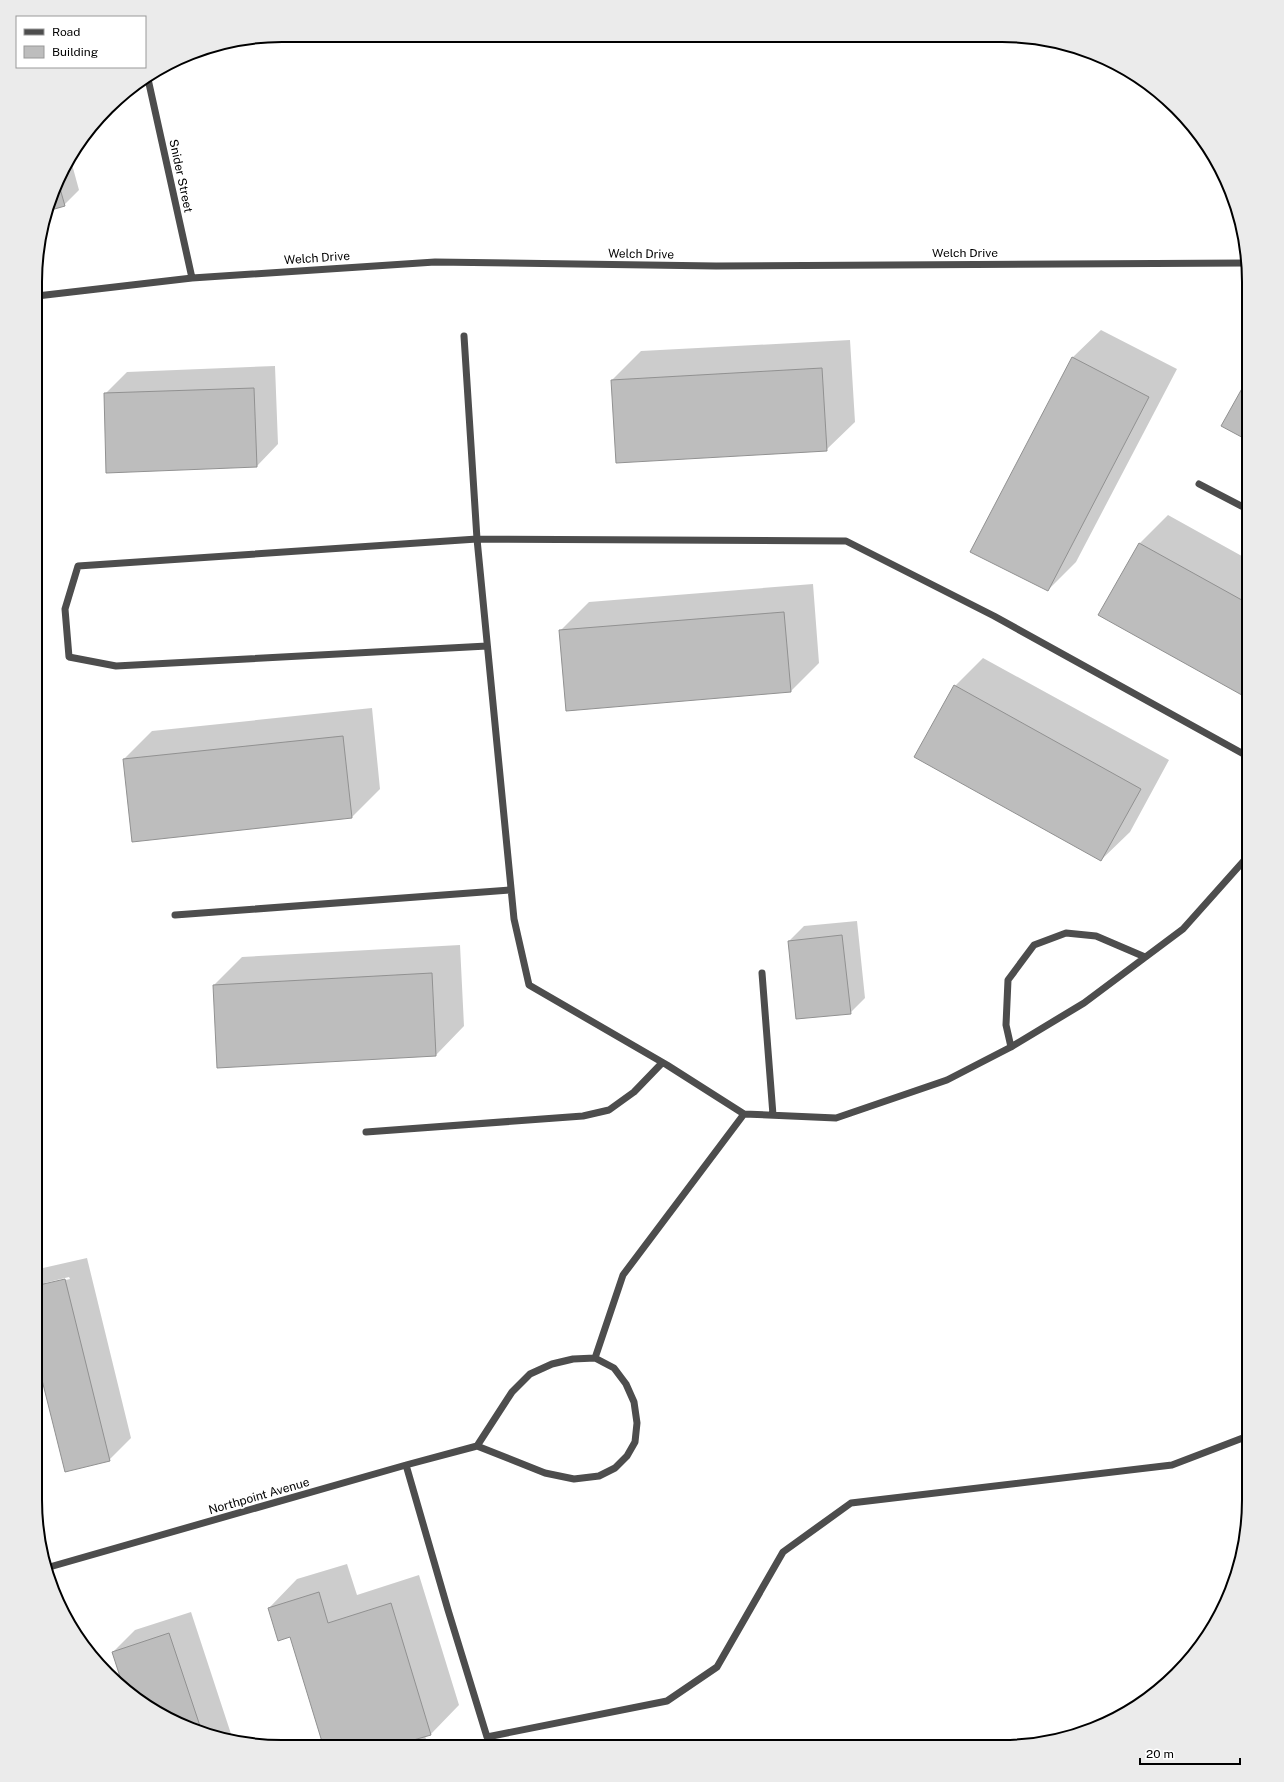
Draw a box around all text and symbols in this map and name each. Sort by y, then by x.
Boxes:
legend [16,16,146,68]
text: Road [52,25,80,39]
text: Building [52,45,98,59]
street label: Snider Street [166,138,196,214]
street label: Welch Drive [608,246,674,262]
street label: Welch Drive [932,246,998,260]
street label: Welch Drive [284,249,351,267]
street label: Northpoint Avenue [207,1475,311,1517]
scale bar [1140,1740,1240,1766]
text: 20 m [1146,1747,1174,1761]

